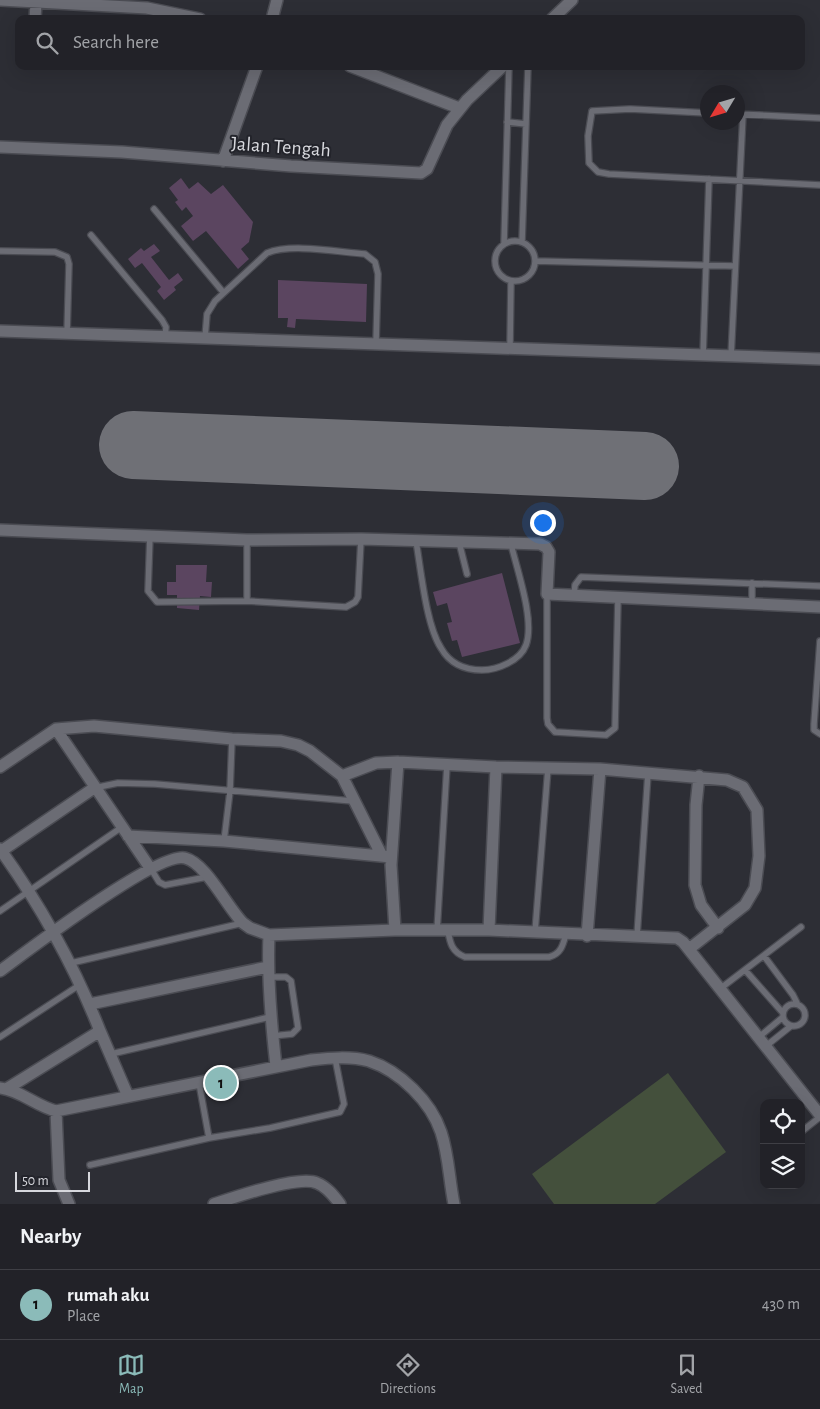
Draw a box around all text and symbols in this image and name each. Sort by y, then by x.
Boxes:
search box [15,15,805,70]
icon: search [33,29,61,57]
text: Search here [73,33,159,52]
north arrow [700,85,745,130]
street label: Jalan Tengah [230,134,331,160]
your location [530,510,556,536]
pin: 1 [205,1064,237,1102]
map controls [760,1099,805,1189]
button: locate [760,1099,805,1144]
button: layers [760,1144,805,1189]
scale bar [15,1169,90,1192]
text: 50 m [22,1174,49,1188]
text: Nearby [20,1226,81,1247]
text: rumah aku [67,1286,149,1305]
text: 1 [33,1296,39,1312]
text: 430 m [762,1296,800,1312]
text: Place [67,1308,100,1324]
tab: Map [117,1351,145,1398]
tab: Directions [380,1351,436,1398]
tab: Saved [671,1351,703,1398]

